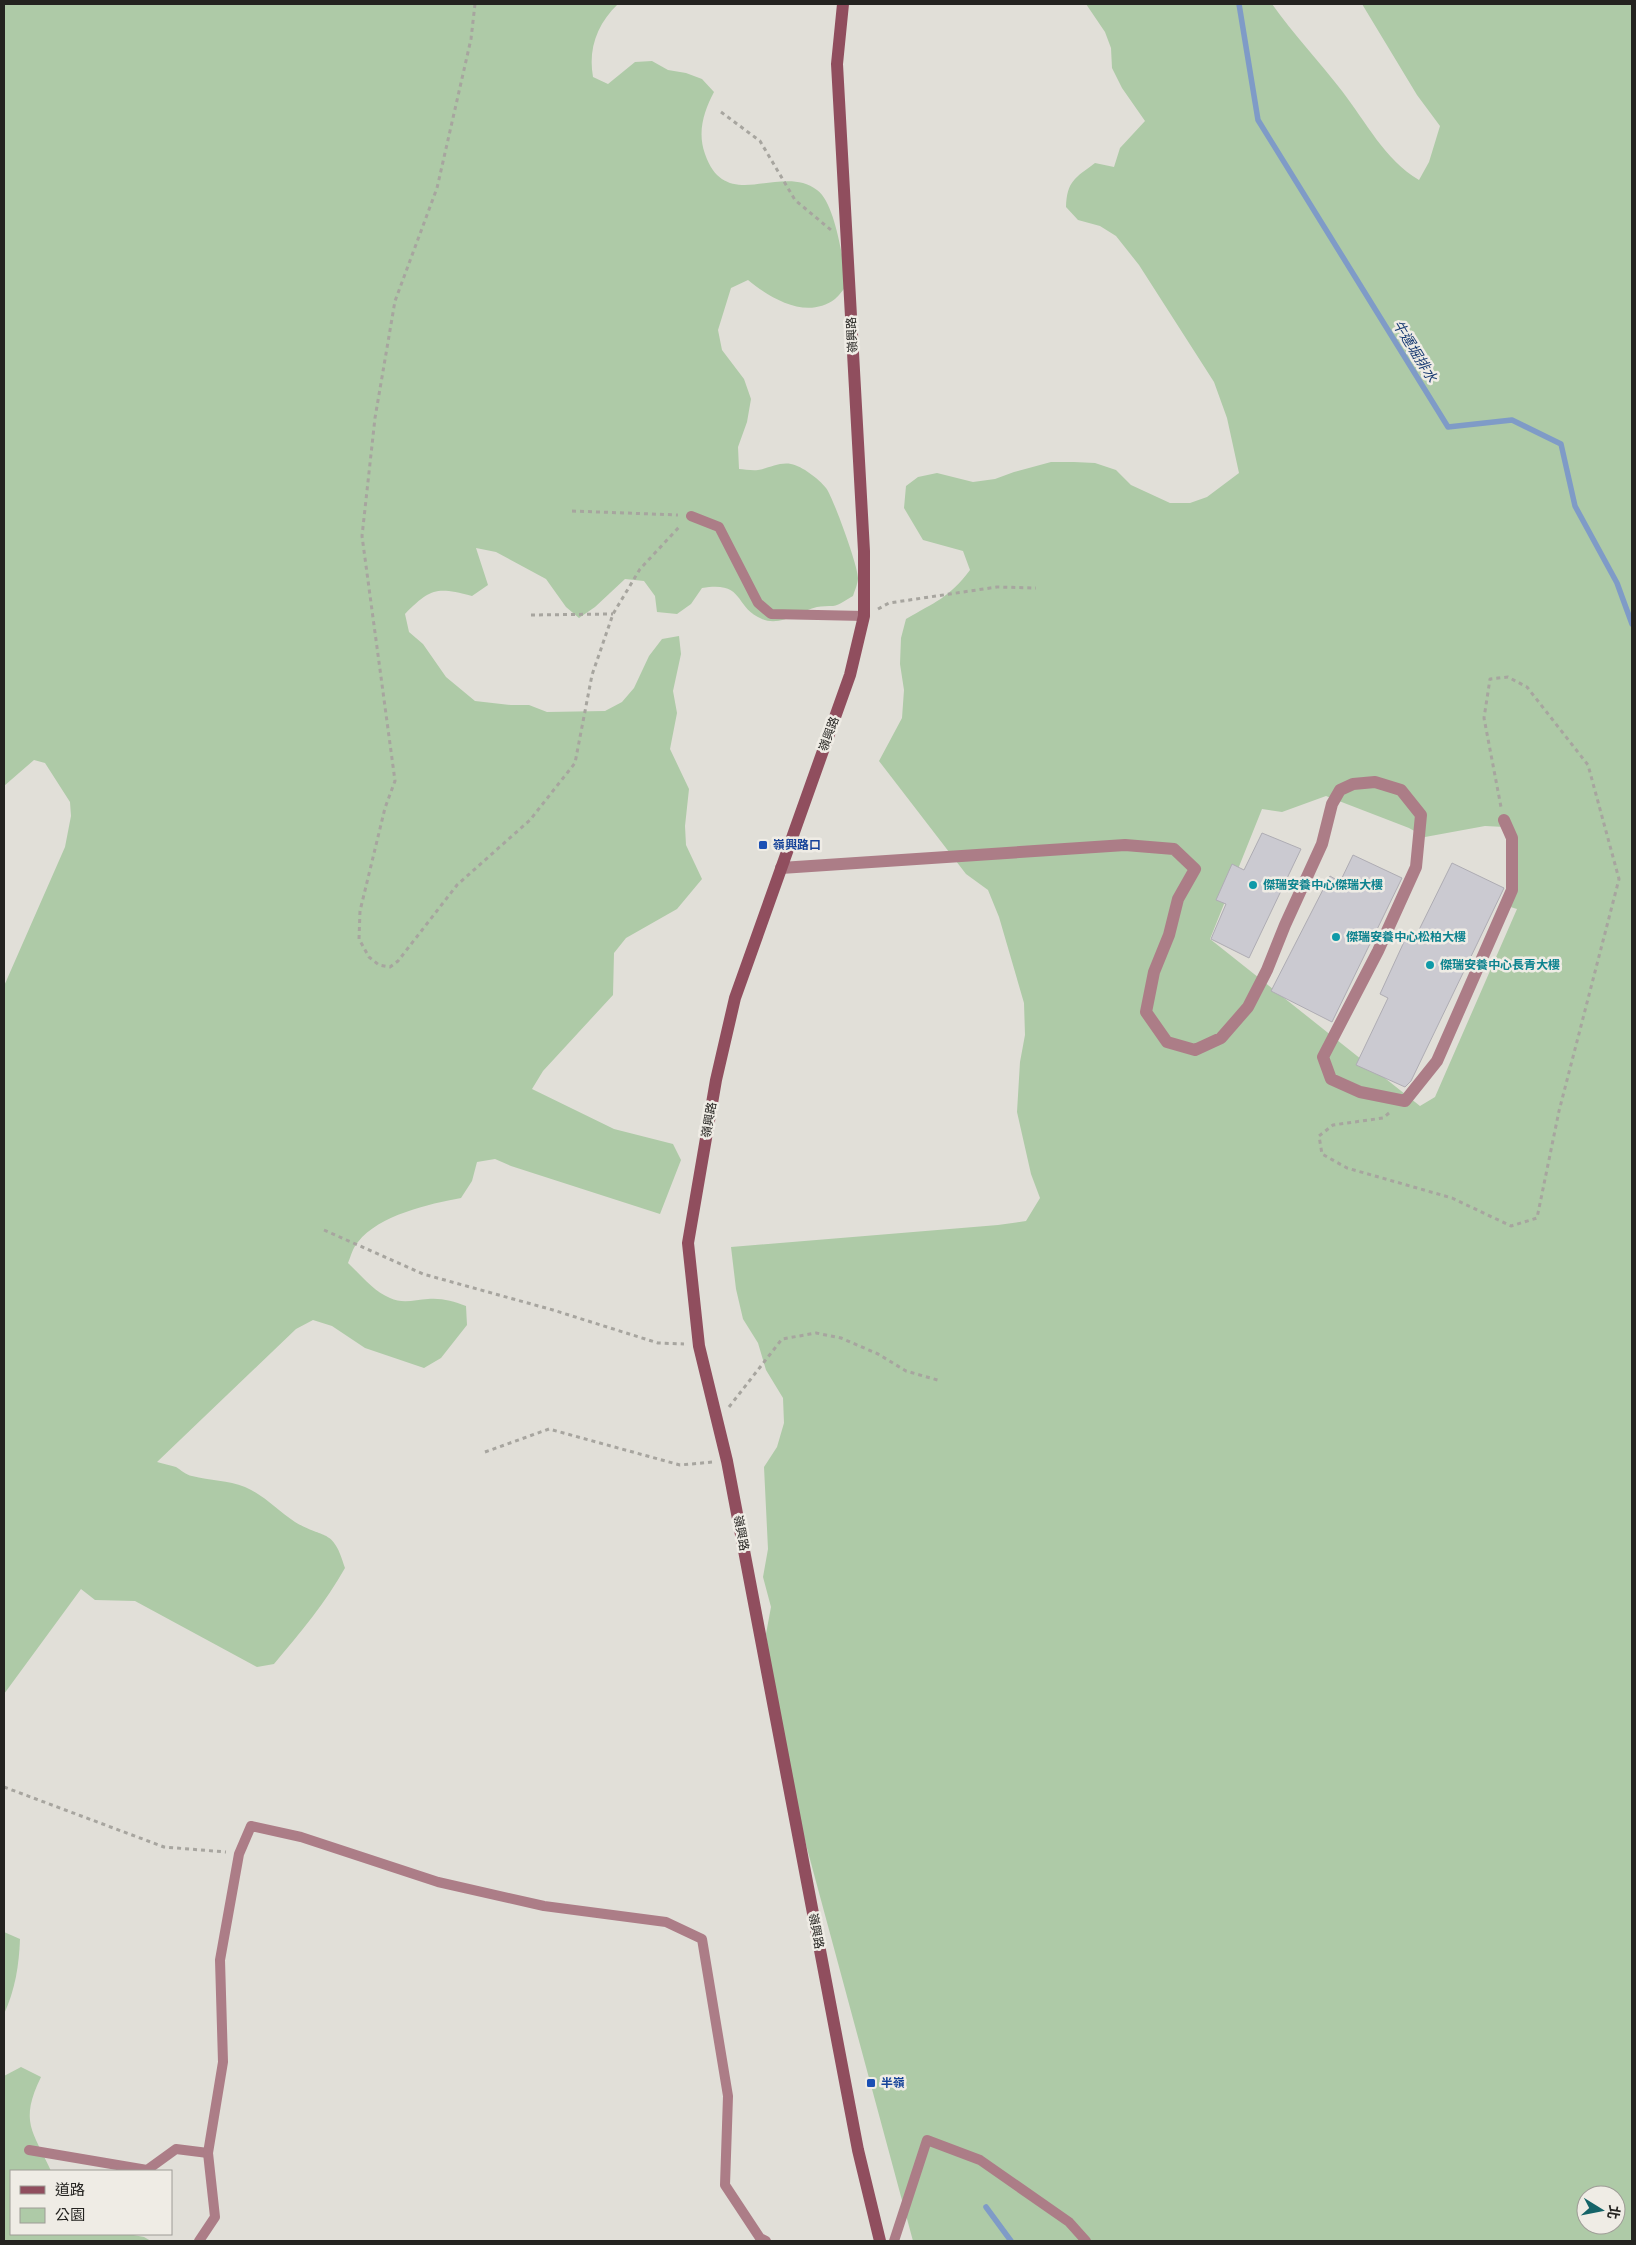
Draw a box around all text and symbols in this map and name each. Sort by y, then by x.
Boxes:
street label: 嶺興路 [844,317,860,353]
water label: 牛運堀排水 [1389,317,1441,386]
street label: 嶺興路 [816,715,842,753]
place label: 嶺興路口 [773,838,821,852]
marker: 嶺興路口 [757,839,769,851]
place label: 傑瑞安養中心傑瑞大樓 [1263,878,1383,892]
marker: 傑瑞安養中心傑瑞大樓 [1247,879,1259,891]
place label: 傑瑞安養中心松柏大樓 [1346,930,1466,944]
marker: 傑瑞安養中心松柏大樓 [1330,931,1342,943]
place label: 傑瑞安養中心長青大樓 [1440,958,1560,972]
marker: 傑瑞安養中心長青大樓 [1424,959,1436,971]
street label: 嶺興路 [699,1101,719,1139]
street label: 嶺興路 [731,1514,751,1552]
street label: 嶺興路 [806,1912,826,1950]
place label: 半嶺 [881,2076,905,2090]
marker: 半嶺 [865,2077,877,2089]
legend [10,2170,172,2235]
text: 道路 [55,2181,85,2199]
north arrow [1576,2185,1626,2235]
text: 北 [1604,2204,1623,2221]
text: 公園 [55,2206,85,2224]

